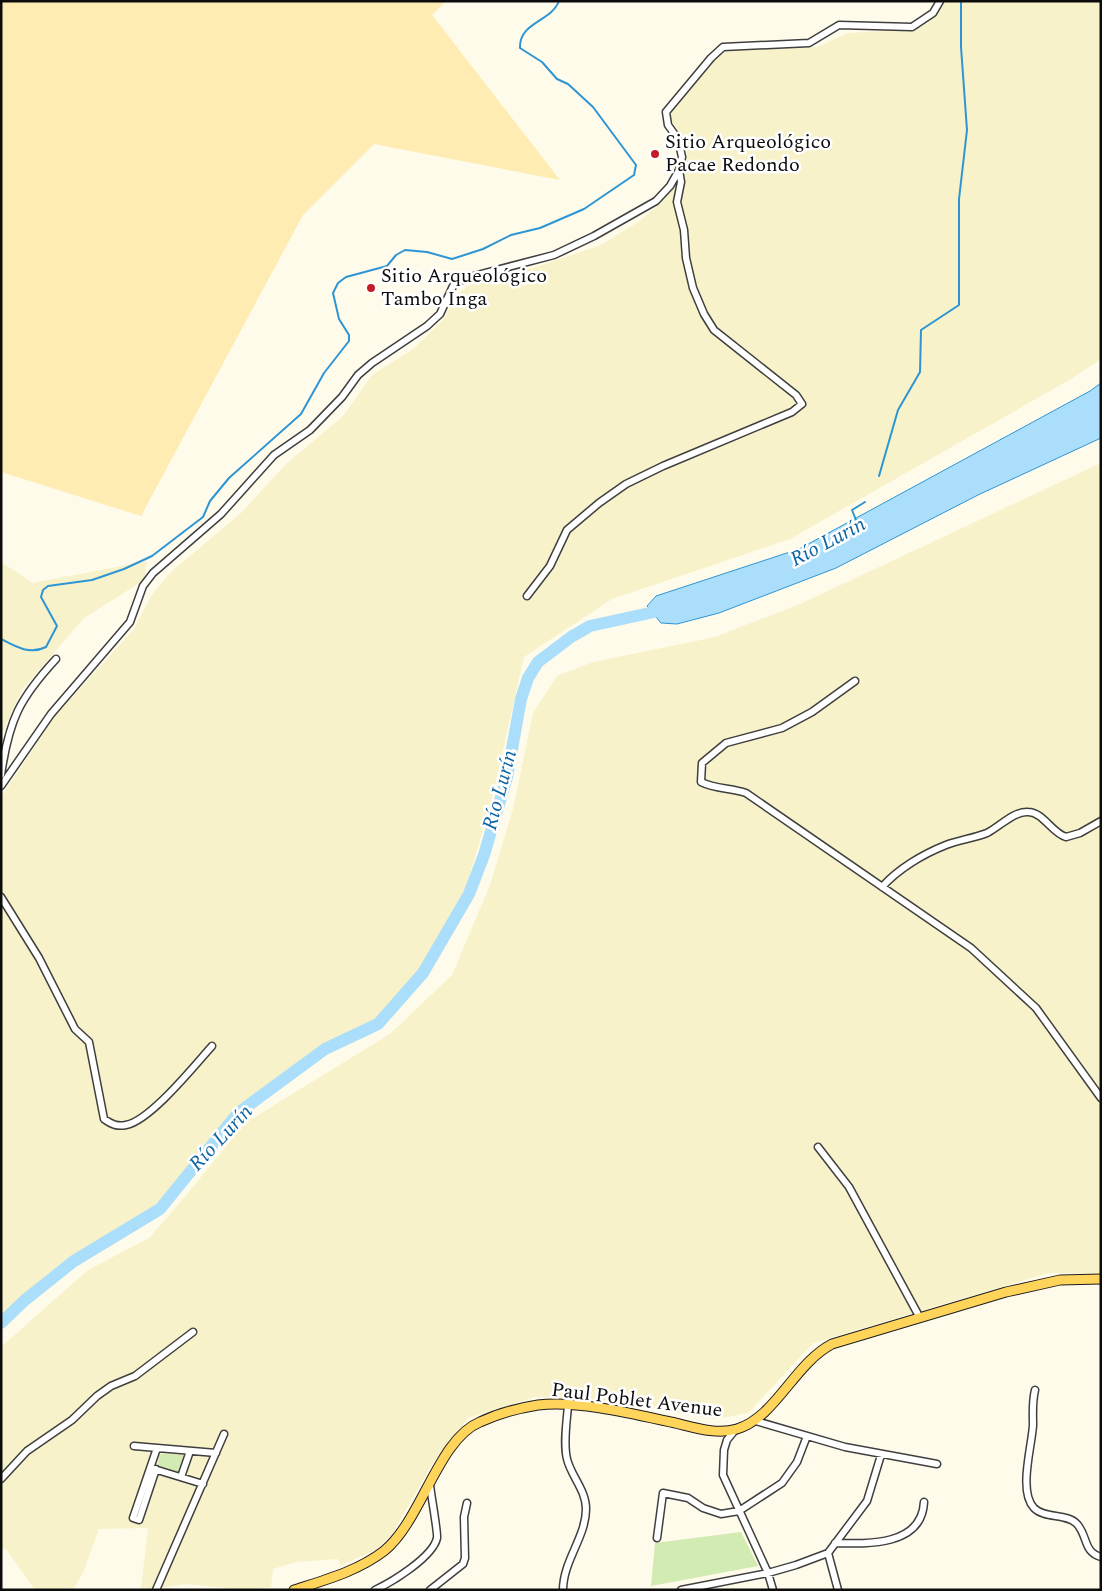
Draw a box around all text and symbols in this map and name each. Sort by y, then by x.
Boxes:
place label: Sitio Arqueológico Pacae Redondo [665,127,831,180]
marker: Sitio Arqueológico Pacae Redondo [649,148,661,160]
place label: Sitio Arqueológico Tambo Inga [381,261,547,314]
marker: Sitio Arqueológico Tambo Inga [365,282,377,294]
water label: Río Lurín [784,509,872,575]
water label: Río Lurín [474,746,526,834]
water label: Río Lurín [181,1097,261,1179]
street label: Paul Poblet Avenue [550,1375,724,1425]

